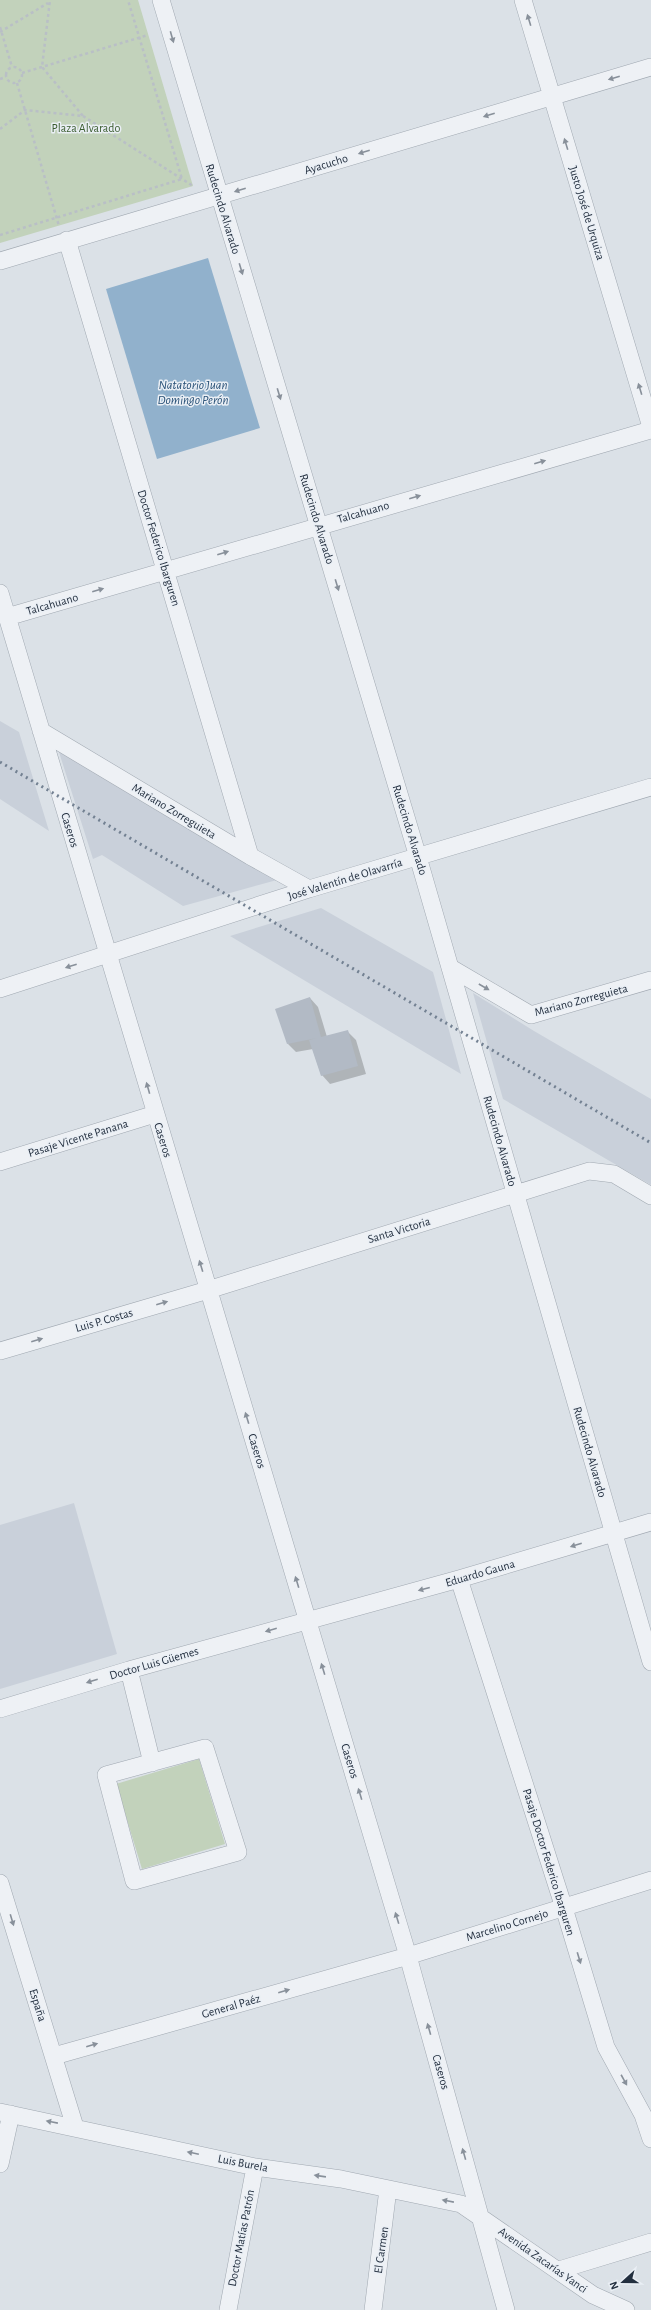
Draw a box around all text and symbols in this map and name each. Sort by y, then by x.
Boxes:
one-way arrow [526,14,532,26]
one-way arrow [169,32,175,44]
one-way arrow [607,75,619,81]
one-way arrow [483,112,495,118]
park label: Plaza Alvarado [52,122,121,134]
one-way arrow [563,138,569,150]
one-way arrow [358,149,370,155]
street label: Ayacucho [303,152,349,177]
street label: Rudecindo Alvarado [204,162,242,256]
street label: Justo José de Urquiza [567,165,607,262]
one-way arrow [234,187,246,193]
one-way arrow [238,264,244,276]
water label: Natatorio Juan Domingo Perón [157,379,229,407]
one-way arrow [637,383,643,395]
one-way arrow [276,388,282,400]
one-way arrow [534,459,546,465]
street label: Rudecindo Alvarado [298,472,336,566]
street label: Doctor Federico Ibarguren [136,488,182,608]
one-way arrow [409,494,421,500]
street label: Talcahuano [336,499,390,525]
one-way arrow [217,550,229,556]
one-way arrow [334,579,340,591]
one-way arrow [93,587,105,593]
street label: Talcahuano [25,591,79,617]
street label: Mariano Zorreguieta [130,781,219,841]
street label: Rudecindo Alvarado [391,783,429,877]
street label: Caseros [59,811,81,849]
street label: José Valentín de Olavarría [286,856,404,902]
one-way arrow [65,963,77,969]
street label: Mariano Zorreguieta [533,982,629,1018]
one-way arrow [478,984,490,991]
one-way arrow [145,1082,151,1094]
street label: Rudecindo Alvarado [481,1094,519,1188]
street label: Pasaje Vicente Panana [26,1117,130,1160]
street label: Caseros [152,1121,174,1159]
street label: Santa Victoria [366,1215,432,1245]
one-way arrow [198,1260,204,1272]
one-way arrow [156,1300,168,1306]
street label: Luis P. Costas [74,1306,134,1334]
one-way arrow [32,1337,44,1343]
street label: Rudecindo Alvarado [571,1405,609,1499]
one-way arrow [244,1411,250,1423]
street label: Caseros [246,1432,268,1470]
one-way arrow [569,1542,581,1548]
street label: Eduardo Gauna [444,1557,516,1589]
one-way arrow [294,1576,300,1588]
one-way arrow [418,1586,430,1592]
one-way arrow [264,1627,276,1633]
street label: Doctor Luis Güemes [108,1645,200,1681]
one-way arrow [320,1663,326,1675]
one-way arrow [85,1678,97,1684]
street label: Caseros [339,1742,361,1780]
one-way arrow [357,1787,363,1799]
street label: Pasaje Doctor Federico Ibarguren [520,1787,577,1937]
street label: Marcelino Cornejo [465,1907,550,1944]
one-way arrow [394,1912,400,1924]
one-way arrow [9,1914,15,1926]
one-way arrow [576,1953,582,1965]
street label: España [27,1987,49,2023]
one-way arrow [278,1988,290,1994]
street label: General Paéz [200,1992,262,2020]
one-way arrow [425,2022,431,2035]
one-way arrow [86,2042,98,2048]
street label: Caseros [430,2053,452,2091]
one-way arrow [621,2074,627,2086]
one-way arrow [46,2119,58,2125]
one-way arrow [461,2148,467,2160]
one-way arrow [186,2149,199,2155]
street label: Luis Burela [217,2152,270,2174]
one-way arrow [314,2173,326,2179]
street label: Doctor Matías Patrón [226,2189,256,2287]
one-way arrow [442,2198,454,2204]
street label: Avenida Zacarías Yanci [496,2225,590,2295]
street label: El Carmen [372,2226,390,2274]
north arrow [603,2262,643,2302]
text: N [608,2280,621,2291]

